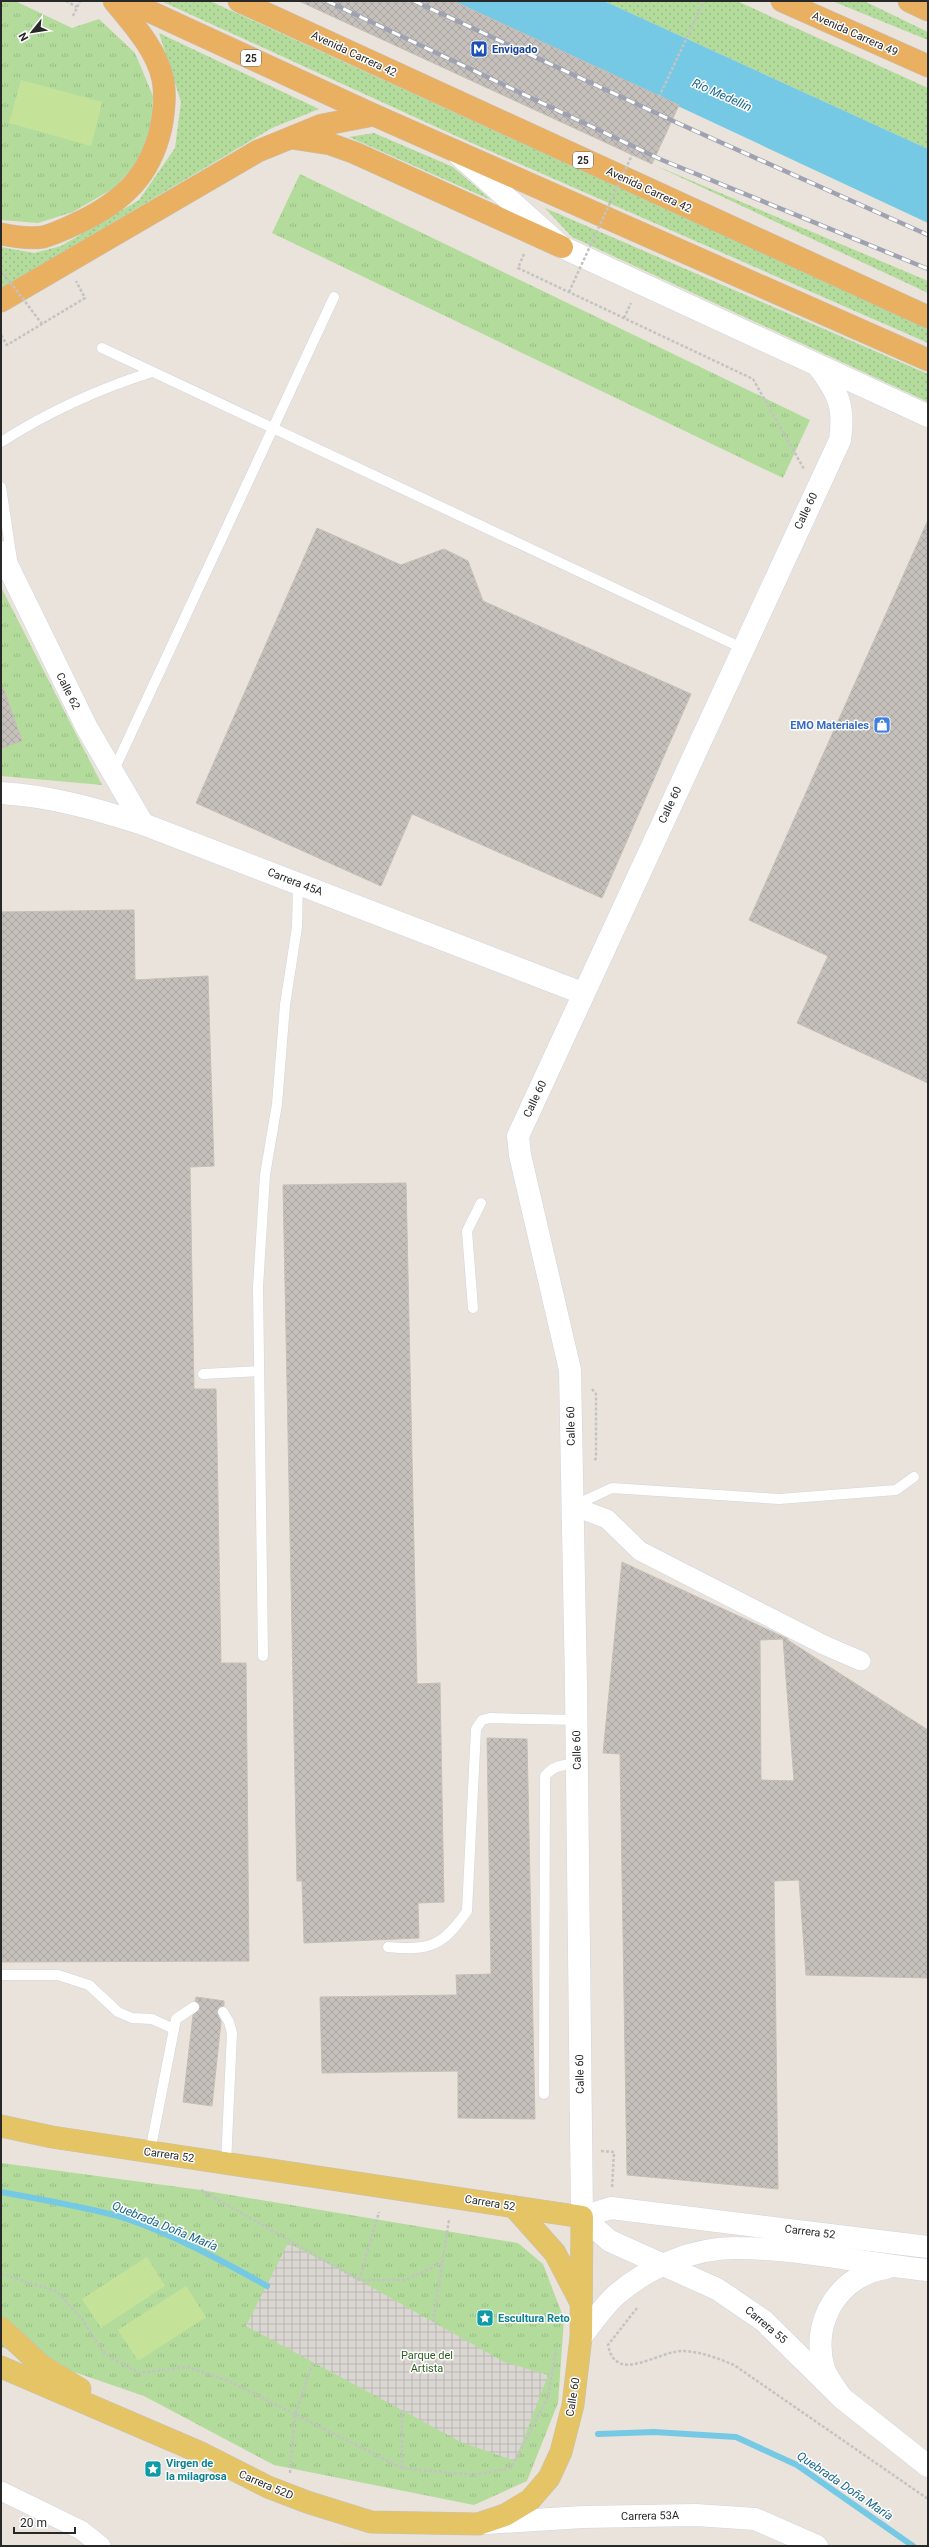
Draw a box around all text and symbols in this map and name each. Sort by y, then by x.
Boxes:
street label: Avenida Carrera 49 [810,9,900,59]
north arrow [12,12,52,52]
street label: Avenida Carrera 42 [309,29,399,79]
text: N [16,30,31,43]
metro station icon: Envigado [469,39,489,59]
place label: Envigado [492,43,537,56]
road number: 25 [241,50,261,66]
water label: Río Medellín [690,76,754,114]
road number: 25 [573,152,593,168]
street label: Avenida Carrera 42 [604,165,694,215]
street label: Calle 60 [792,490,820,532]
street label: Calle 62 [53,670,83,712]
shop icon: EMO Materiales [872,715,892,735]
place label: EMO Materiales [790,719,869,732]
street label: Calle 60 [656,784,684,826]
street label: Carrera 45A [266,866,325,899]
street label: Calle 60 [521,1078,549,1120]
street label: Calle 60 [564,1406,578,1446]
street label: Calle 60 [570,1730,584,1770]
street label: Calle 60 [573,2054,587,2094]
street label: Carrera 52 [143,2145,195,2165]
street label: Carrera 52 [464,2193,516,2213]
water label: Quebrada Doña María [110,2198,220,2254]
street label: Carrera 52 [784,2222,836,2242]
street label: Carrera 55 [742,2304,790,2346]
place icon: Escultura Reto [475,2308,495,2328]
place label: Escultura Reto [498,2312,570,2325]
park label: Parque del Artista [401,2349,453,2375]
street label: Calle 60 [563,2377,583,2417]
water label: Quebrada Doña María [794,2449,896,2523]
place label: Virgen de la milagrosa [166,2457,227,2483]
place icon: Virgen de la milagrosa [143,2459,163,2479]
street label: Carrera 52D [237,2468,295,2502]
scale bar [14,2509,75,2535]
street label: Carrera 53A [621,2509,680,2523]
text: 20 m [20,2516,47,2530]

